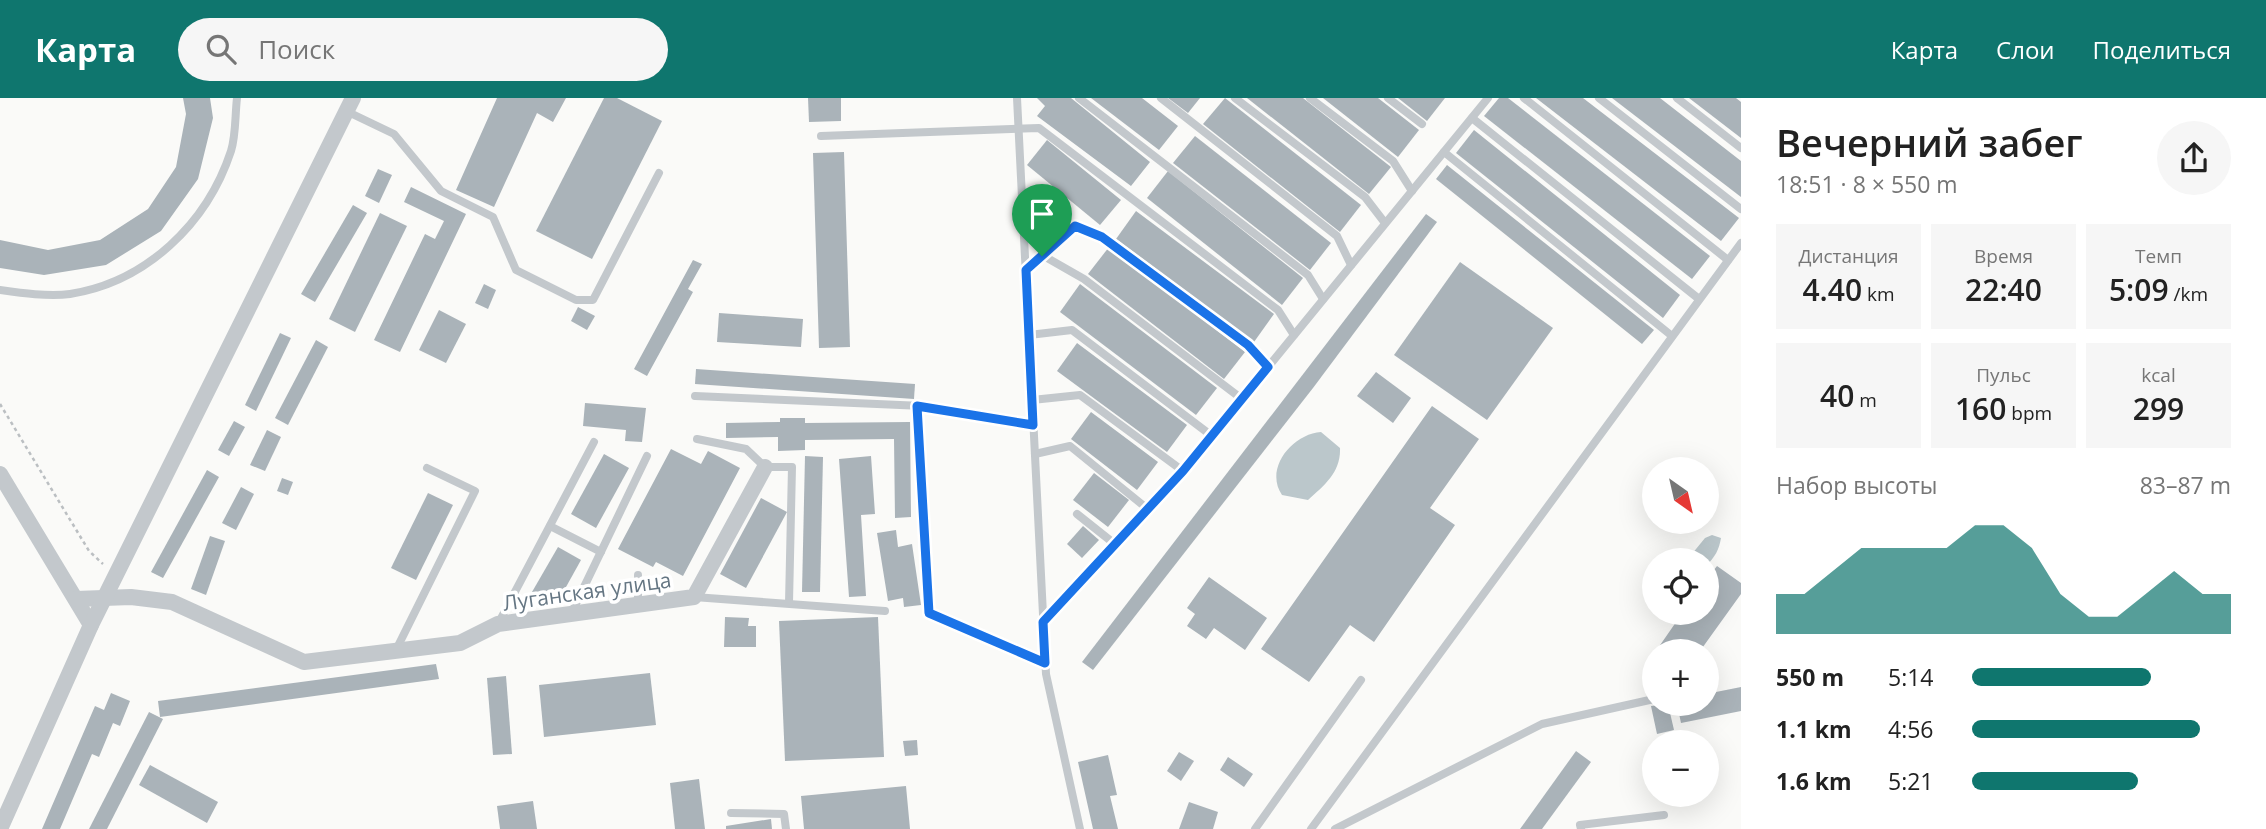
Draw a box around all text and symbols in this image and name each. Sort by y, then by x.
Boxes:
search box [178,18,668,81]
text: Карта [35,27,136,72]
icon: search [202,30,240,68]
text: Поиск [258,31,335,67]
text: Карта [1891,33,1958,66]
text: Слои [1996,33,2055,66]
text: Поделиться [2093,33,2231,66]
text: Вечерний забег [1776,116,2083,168]
button: share [2157,121,2231,195]
text: 18:51 · 8 × 550 m [1776,168,1958,200]
pin [1012,184,1072,256]
icon: arrive [1023,195,1061,233]
text: Дистанция [1798,243,1899,269]
text: Время [1974,243,2033,269]
text: Темп [2135,243,2182,269]
text: 4.40 [1802,269,1862,310]
text: 22:40 [1965,269,2042,310]
text: 5:09 [2109,269,2169,310]
text: km [1862,281,1895,307]
text: /km [2169,281,2208,307]
text: Пульс [1976,362,2031,388]
text: kcal [2141,362,2176,388]
text: 40 [1820,375,1854,416]
text: m [1854,387,1877,413]
text: 160 [1955,388,2006,429]
text: 299 [2133,388,2184,429]
text: bpm [2006,400,2052,426]
north arrow [1642,457,1718,534]
map controls [1642,457,1719,807]
text: Набор высоты [1776,469,1938,501]
text: 83–87 m [2140,469,2231,501]
button: locate [1642,548,1719,625]
street label: Луганская улица [501,565,673,617]
button: + [1642,639,1719,716]
text: 550 m [1776,661,1844,693]
text: 5:14 [1888,661,1934,693]
text: 1.1 km [1776,713,1852,745]
text: 4:56 [1888,713,1934,745]
button: − [1642,730,1719,807]
text: 1.6 km [1776,765,1852,797]
text: 5:21 [1888,765,1934,797]

